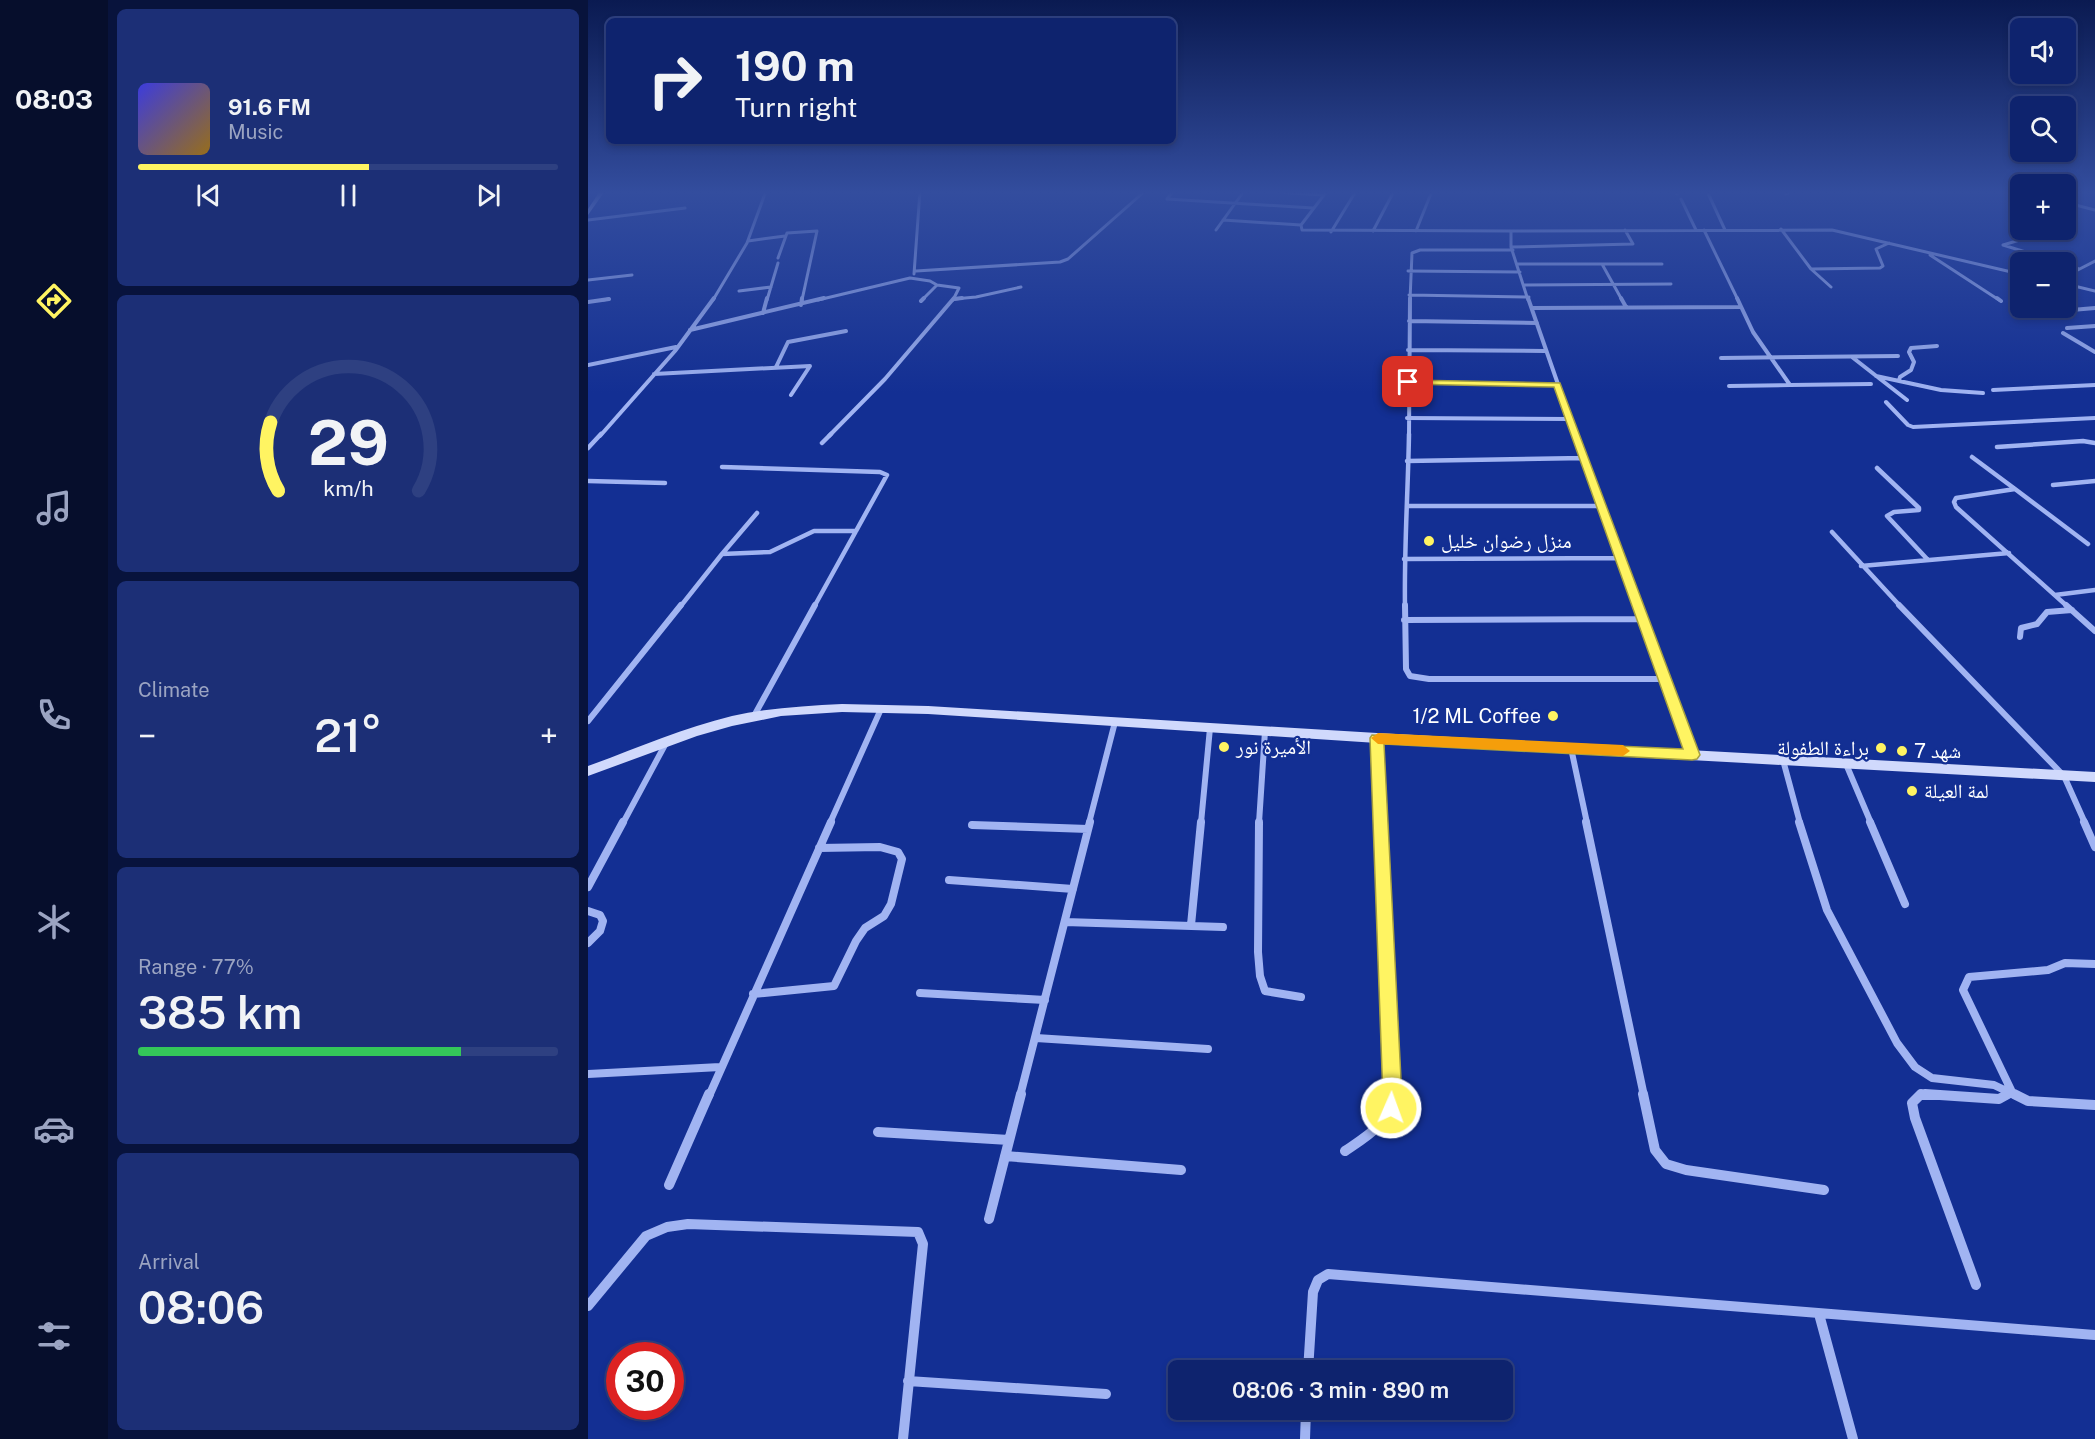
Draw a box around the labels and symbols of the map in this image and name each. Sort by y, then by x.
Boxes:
pin [1382,356,1433,407]
place label: منزل رضوان خليل [1441,529,1572,553]
marker: منزل رضوان خليل [1422,534,1436,548]
place label: 1/2 ML Coffee [1412,704,1541,728]
marker: 1/2 ML Coffee [1546,709,1560,723]
place label: الأميرة نور [1235,735,1311,759]
place label: براءة الطفولة [1777,736,1869,760]
place label: شهد 7 [1914,739,1961,763]
marker: الأميرة نور [1217,740,1231,754]
marker: براءة الطفولة [1874,741,1888,755]
marker: شهد 7 [1895,744,1909,758]
place label: لمة العيلة [1924,779,1989,803]
marker: لمة العيلة [1905,784,1919,798]
position arrow [1359,1076,1423,1140]
speed limit sign: 30 [606,1342,684,1420]

